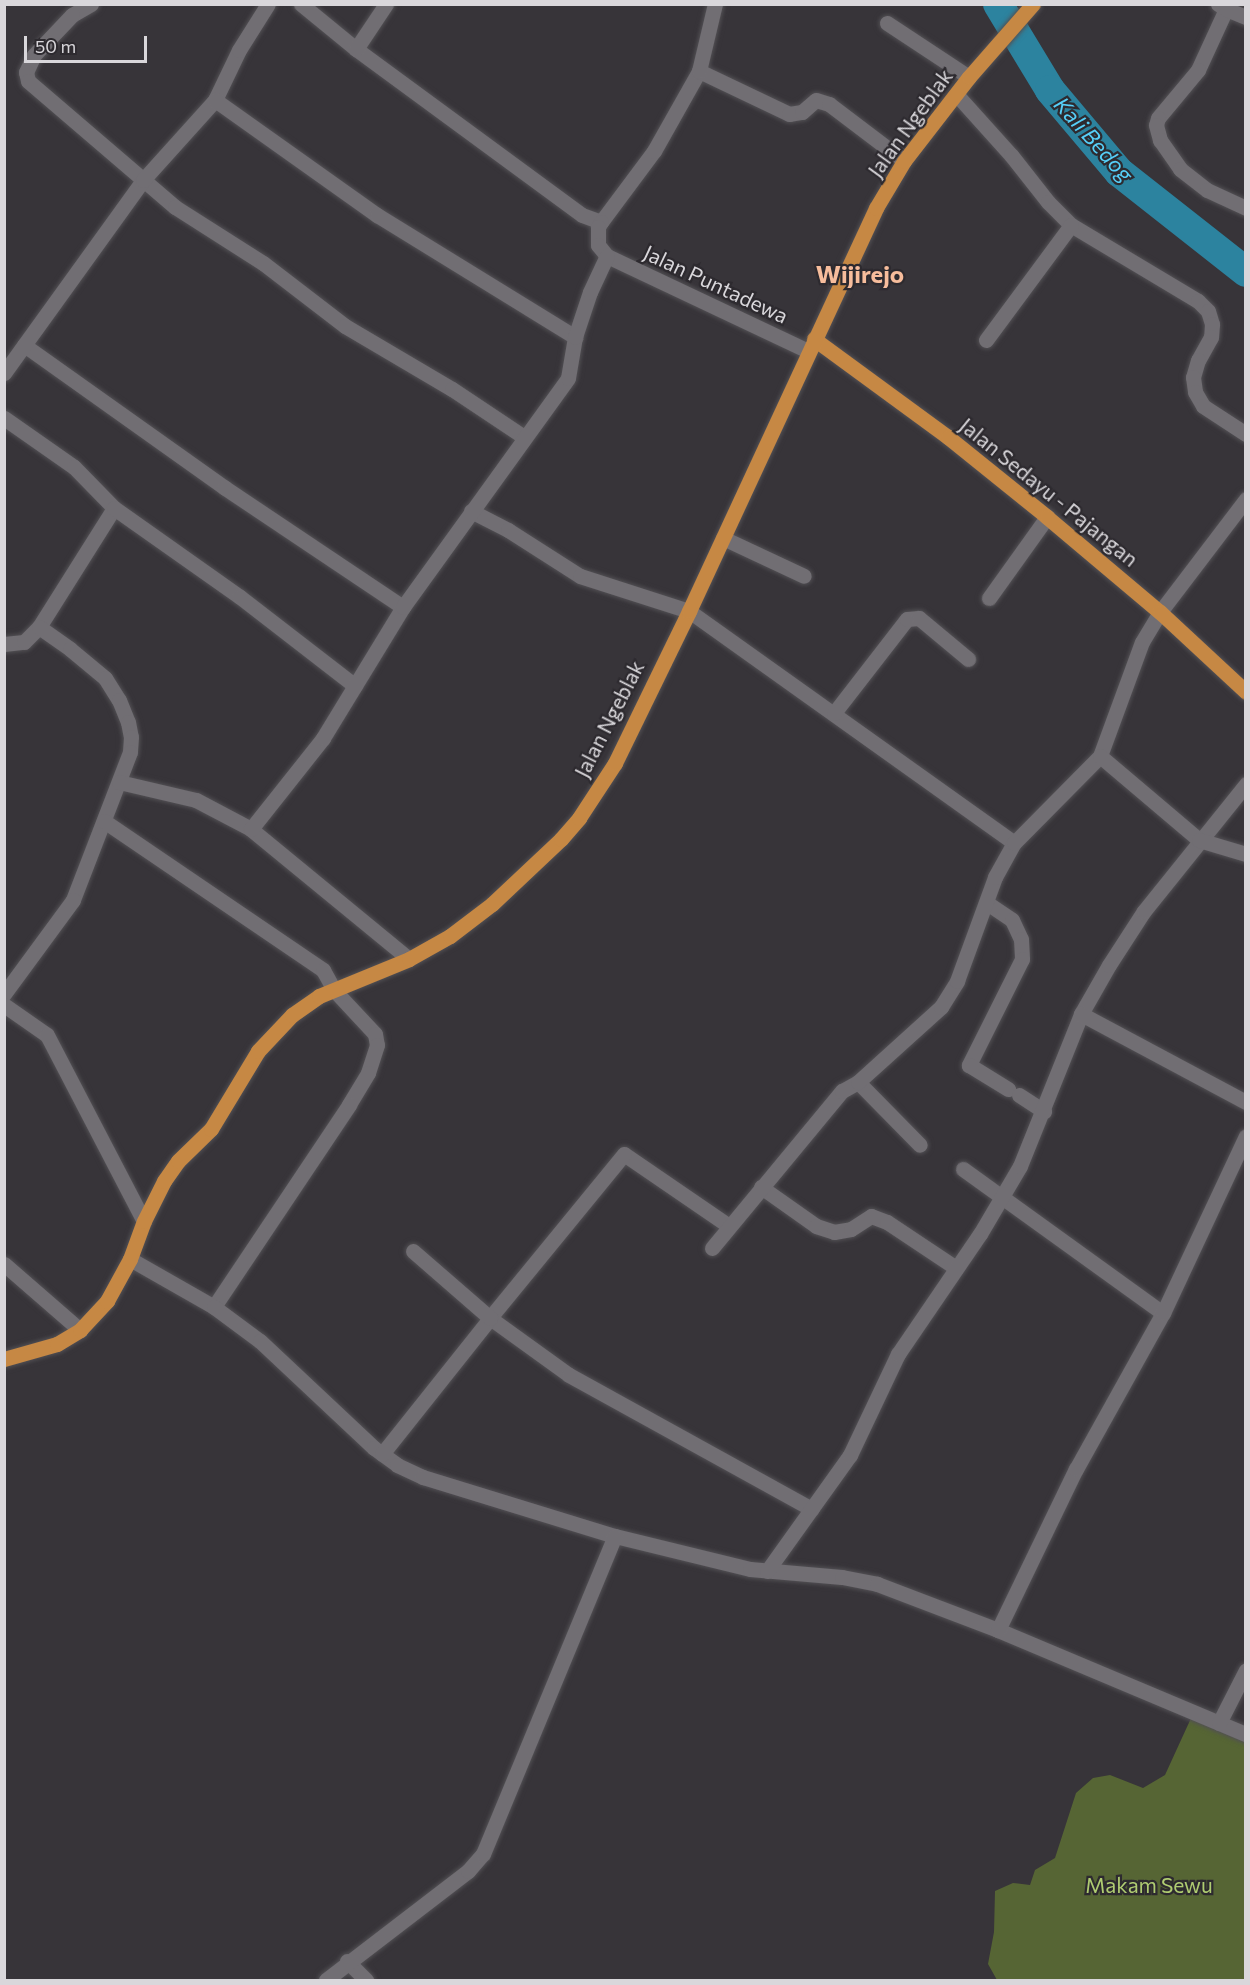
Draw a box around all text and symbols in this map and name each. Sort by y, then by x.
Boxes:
scale bar [27,24,150,62]
text: 50 m [35,35,76,57]
street label: Jalan Ngeblak [862,64,958,182]
water label: Kali Bedog [1049,91,1139,187]
street label: Jalan Puntadewa [640,240,792,328]
district label: Wijirejo [816,260,904,288]
street label: Jalan Sedayu - Pajangan [955,412,1143,572]
street label: Jalan Ngeblak [569,656,649,782]
park label: Makam Sewu [1085,1872,1213,1898]

